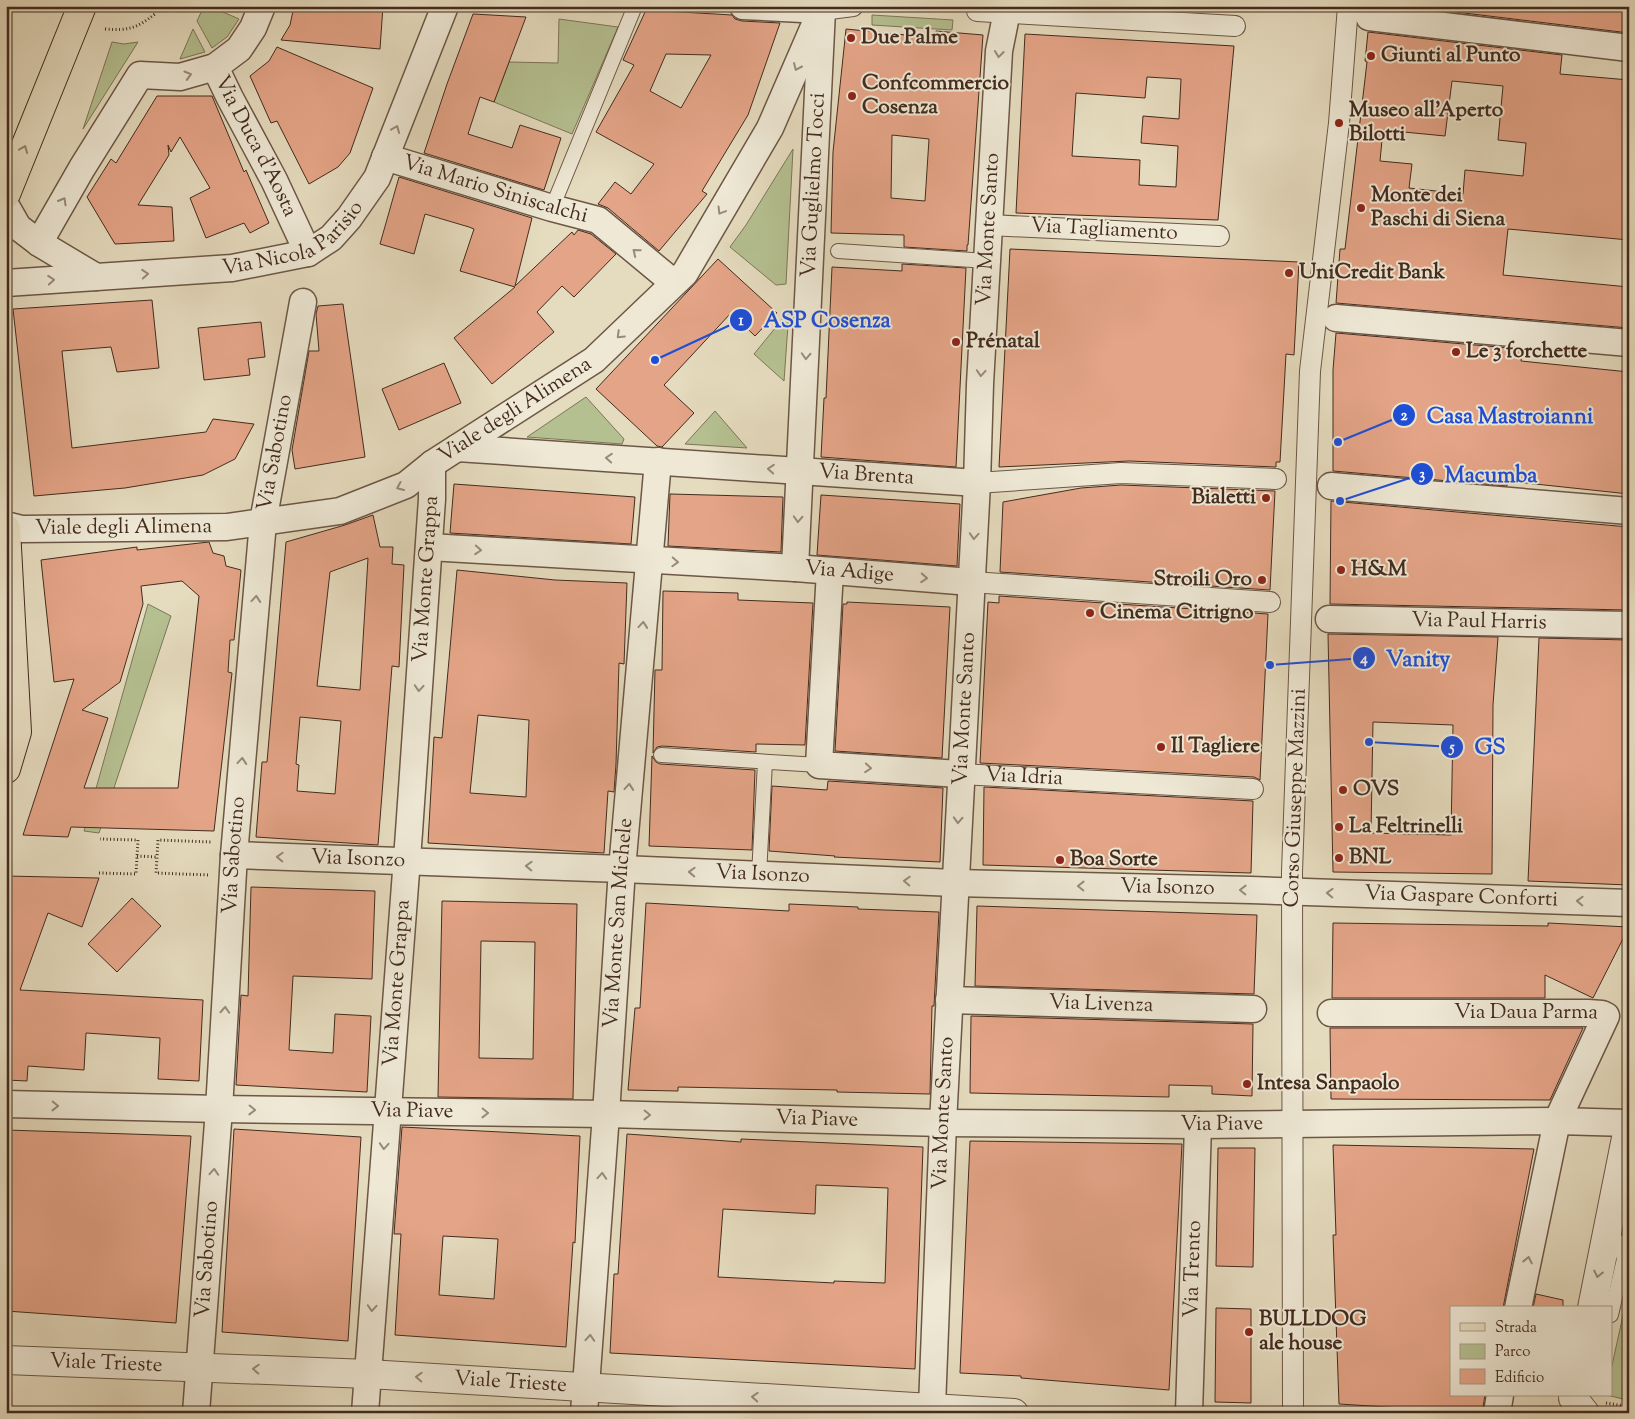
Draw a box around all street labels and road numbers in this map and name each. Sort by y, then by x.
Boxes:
street label: Via Duca d'Aosta [206,70,304,222]
street label: Via Guglielmo Tocci [794,92,834,278]
street label: Via Mario Siniscalchi [399,148,591,232]
street label: Via Monte Santo [969,152,1008,307]
street label: Via Nicola Parisio [221,195,371,284]
street label: Via Tagliamento [1029,211,1179,249]
street label: Viale degli Alimena [433,350,598,471]
street label: Via Sabotino [250,392,301,513]
street label: Via Brenta [817,457,915,494]
street label: Via Monte Grappa [406,494,447,664]
street label: Viale degli Alimena [35,512,213,544]
street label: Via Adige [803,554,895,591]
street label: Via Paul Harris [1411,606,1547,638]
street label: Via Monte Santo [946,632,984,786]
street label: Corso Giuseppe Mazzini [1277,688,1315,908]
street label: Via Idria [984,760,1064,794]
street label: Via Sabotino [216,795,254,915]
street label: Via Monte San Michele [597,817,641,1029]
street label: Via Isonzo [310,843,406,876]
street label: Via Isonzo [715,858,810,892]
street label: Via Isonzo [1120,872,1215,904]
street label: Via Gaspare Conforti [1364,879,1559,916]
street label: Via Monte Grappa [376,898,419,1068]
street label: Via Livenza [1048,988,1154,1021]
street label: Via Daua Parma [1454,998,1599,1029]
street label: Via Monte Santo [925,1036,963,1190]
street label: Via Piave [370,1096,454,1127]
street label: Via Piave [775,1104,859,1136]
street label: Via Piave [1180,1109,1263,1140]
street label: Via Sabotino [188,1200,227,1319]
street label: Via Trento [1177,1220,1210,1318]
street label: Viale Trieste [49,1347,163,1381]
street label: Viale Trieste [453,1364,568,1401]

